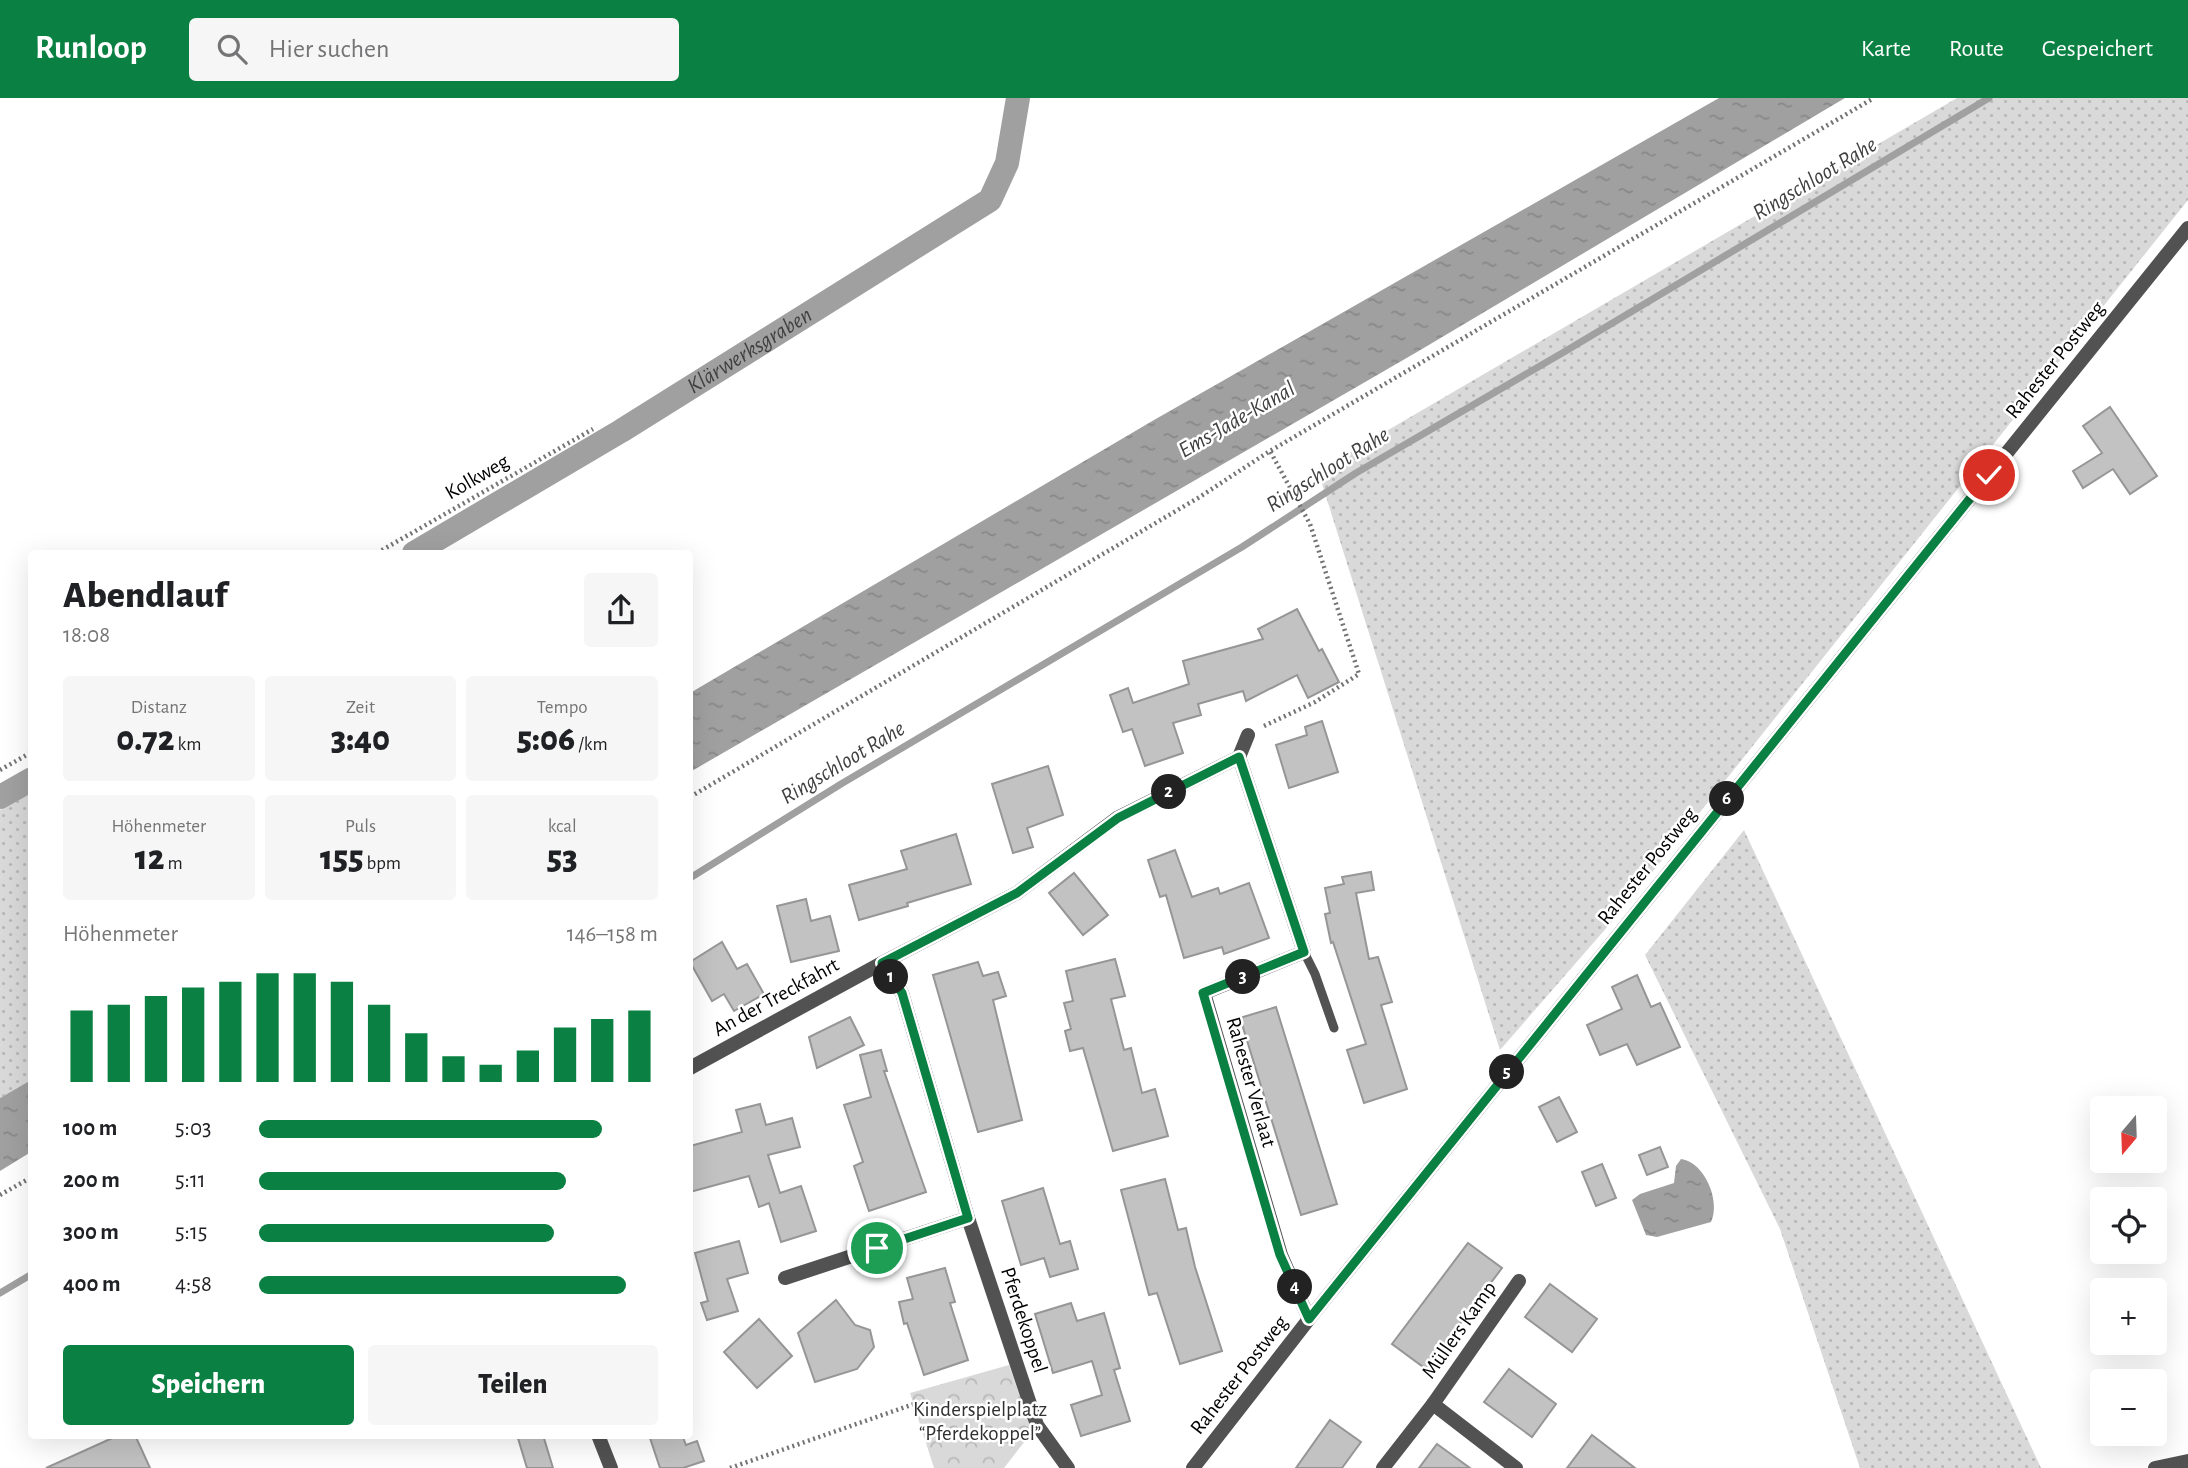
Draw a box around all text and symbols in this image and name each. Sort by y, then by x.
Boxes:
search box [189,18,679,81]
icon: search [213,30,251,68]
text: Runloop [35,32,147,65]
text: Hier suchen [269,36,389,62]
text: Karte [1861,37,1911,61]
text: Route [1949,37,2004,61]
text: Gespeichert [2042,37,2153,61]
water label: Ringschloot Rahe [1749,133,1881,225]
street label: Rahester Postweg [2002,297,2109,423]
water label: Klärwerksgraben [683,303,816,398]
water label: Ems-Jade-Kanal [1175,377,1299,463]
water label: Ringschloot Rahe [1262,423,1394,517]
pin [1959,445,2019,505]
street label: Kolkweg [442,450,513,504]
icon: check [1970,456,2008,494]
button: share [584,573,658,647]
text: Abendlauf [63,577,227,615]
text: 18:08 [63,624,110,647]
text: Distanz [131,698,187,717]
text: Zeit [346,698,375,717]
text: Tempo [537,698,588,717]
water label: Ringschloot Rahe [777,717,909,809]
text: 0.72 [116,722,174,757]
text: 3:40 [331,722,390,757]
text: 5:06 [517,722,575,757]
text: km [174,735,201,754]
text: /km [575,735,608,754]
pin: 2 [1152,774,1186,810]
text: 2 [1164,782,1173,801]
pin: 6 [1710,782,1744,816]
text: 6 [1722,789,1731,808]
street label: Rahester Postweg [1594,803,1701,929]
text: Höhenmeter [111,817,206,836]
text: Puls [345,817,376,836]
text: kcal [548,817,577,836]
text: 12 [135,841,164,876]
text: 155 [320,841,363,876]
text: 53 [547,841,578,876]
text: m [164,854,183,873]
text: bpm [363,854,401,873]
text: Höhenmeter [63,923,178,946]
text: 146–158 m [567,923,658,946]
street label: An der Treckfahrt [710,954,843,1040]
pin: 1 [874,960,908,994]
pin: 3 [1226,960,1260,994]
text: 1 [887,967,894,986]
text: 3 [1238,967,1247,986]
street label: Rahester Verlaat [1222,1015,1280,1150]
pin: 5 [1490,1054,1524,1090]
text: 5 [1502,1062,1511,1081]
north arrow [2090,1096,2166,1172]
map controls [2090,1096,2167,1446]
text: 100 m [63,1117,117,1140]
text: 5:03 [175,1117,212,1140]
text: 200 m [63,1169,120,1192]
text: 5:11 [175,1169,206,1192]
button: locate [2090,1187,2167,1264]
pin [847,1218,907,1278]
text: 300 m [63,1221,119,1244]
text: 5:15 [175,1221,207,1244]
icon: arrive [858,1229,896,1267]
street label: Pferdekoppel [997,1265,1051,1375]
pin: 4 [1278,1270,1312,1304]
text: 400 m [63,1273,121,1296]
text: 4:58 [175,1273,212,1296]
text: 4 [1290,1277,1299,1296]
street label: Müllers Kamp [1418,1278,1500,1382]
button: + [2090,1278,2167,1355]
street label: Rahester Postweg [1186,1311,1292,1438]
button: Speichern [63,1345,354,1425]
button: Teilen [368,1345,658,1425]
button: − [2090,1369,2167,1446]
park label: Kinderspielplatz “Pferdekoppel” [913,1399,1047,1444]

